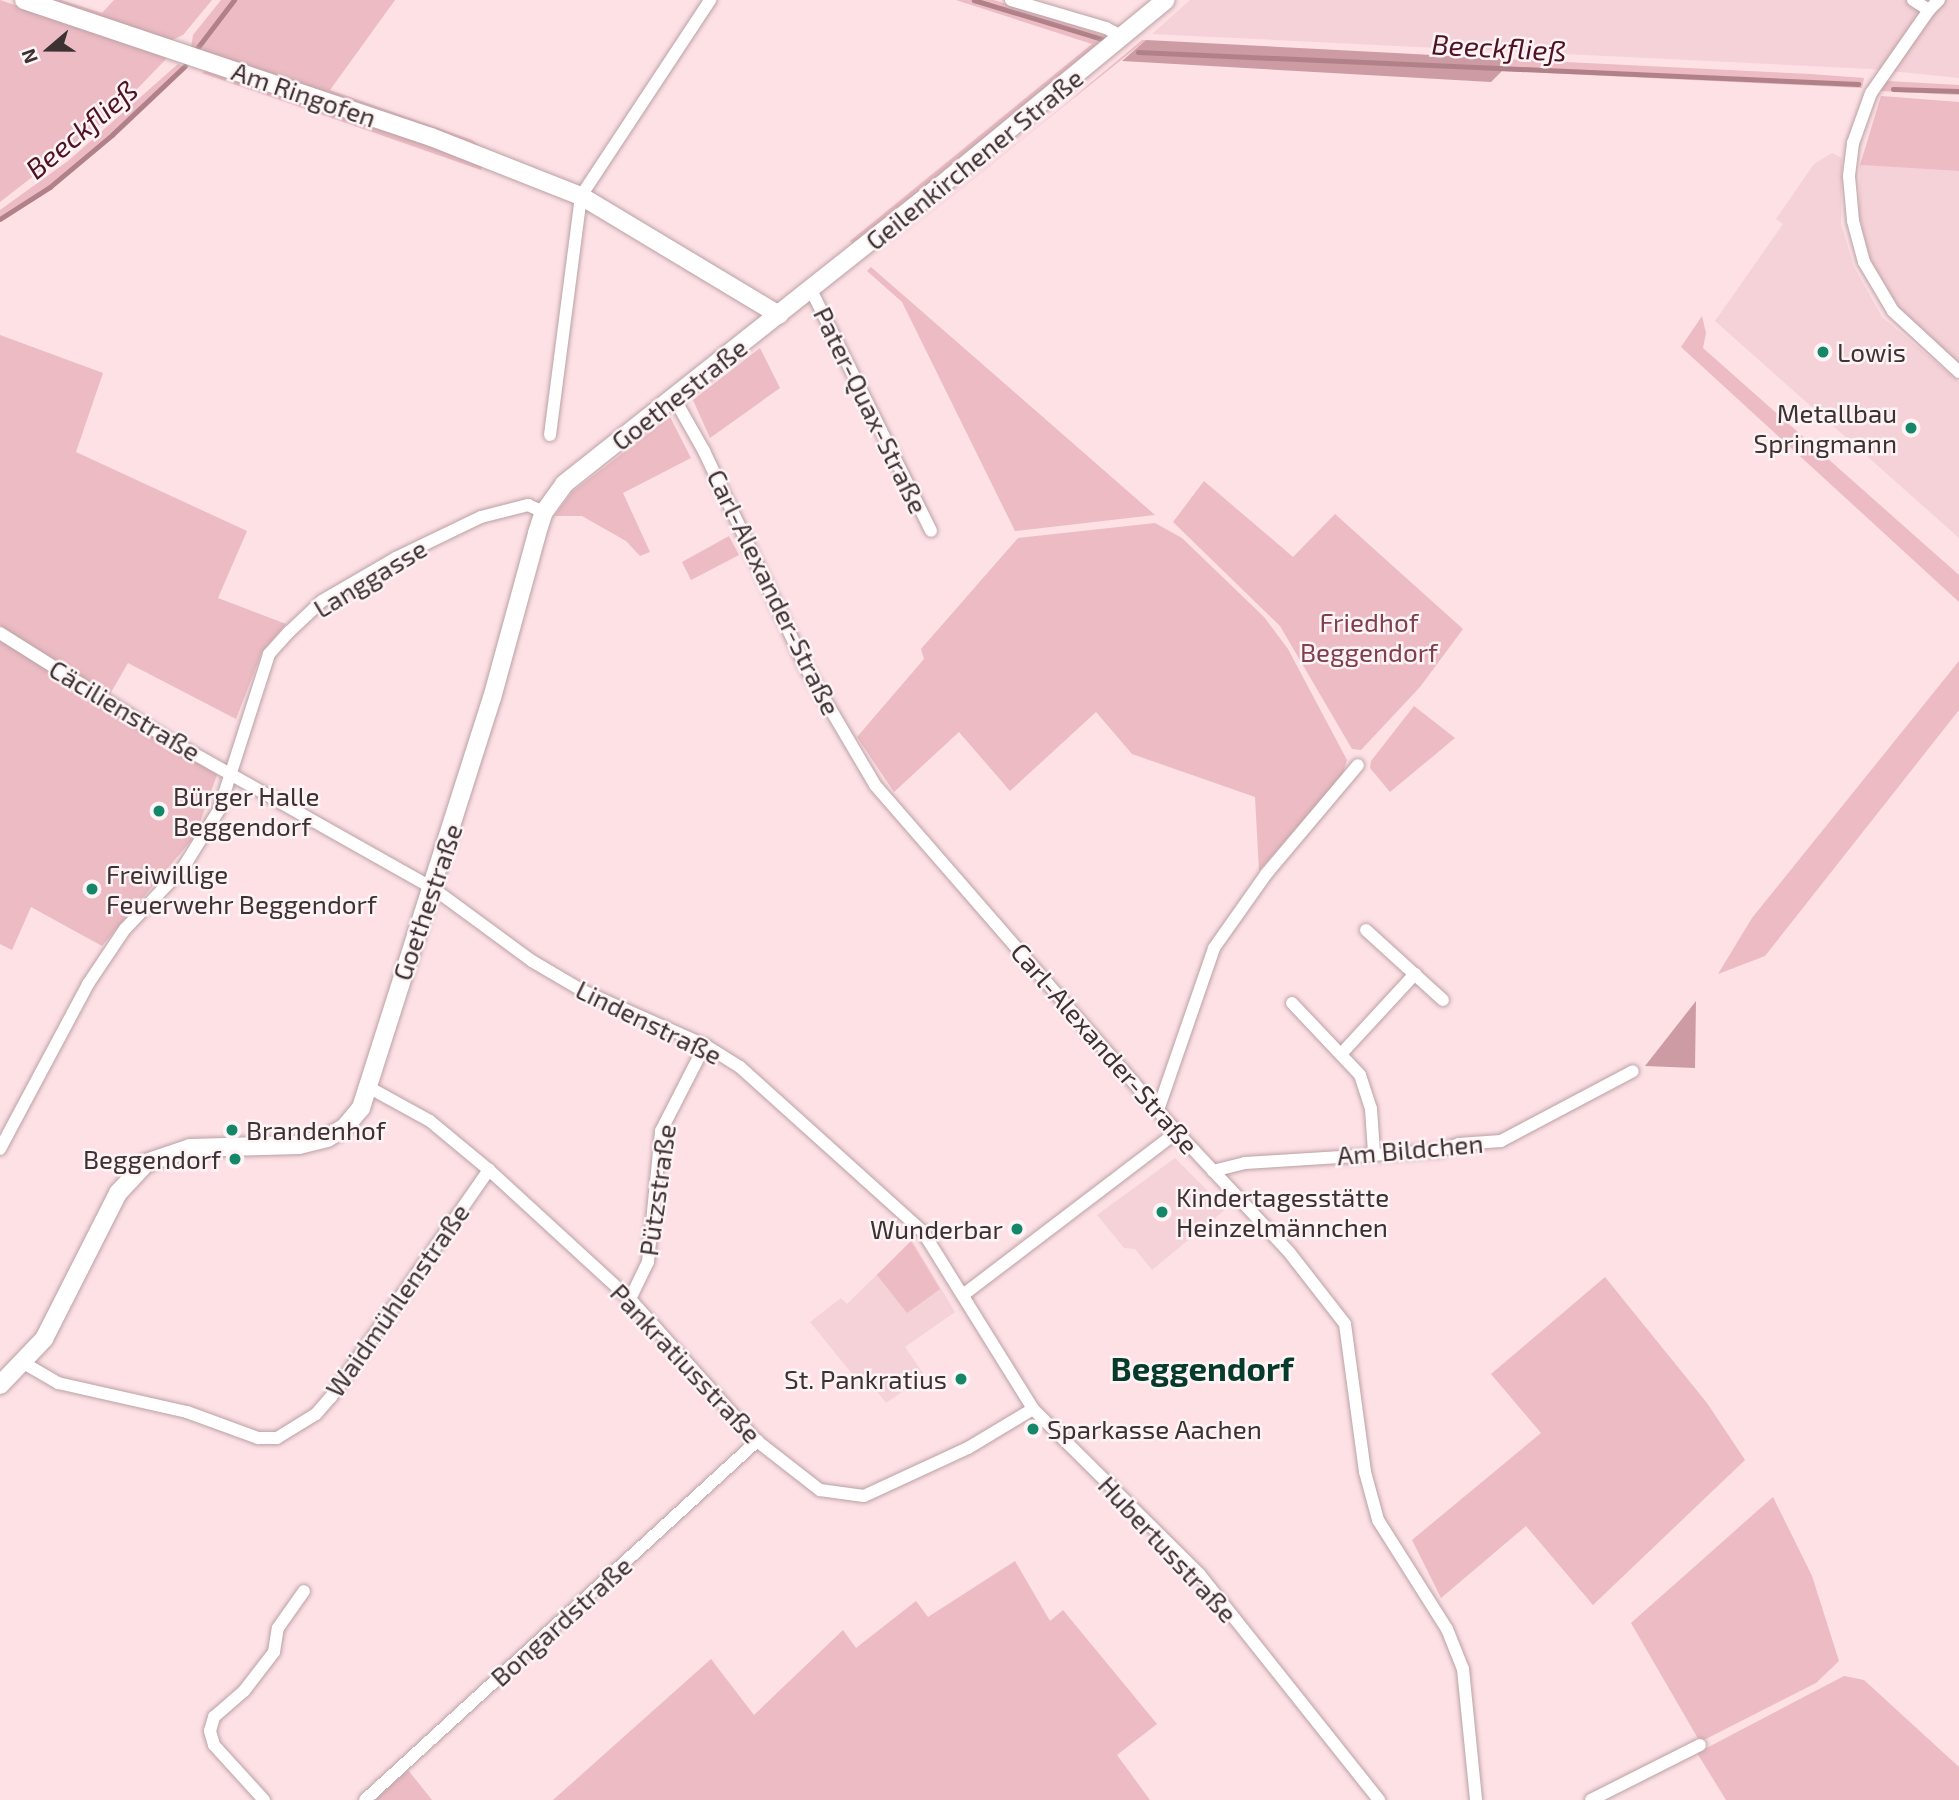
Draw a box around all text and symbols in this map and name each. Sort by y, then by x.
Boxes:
north arrow [14,14,84,84]
water label: Beeckfließ [1431,27,1567,67]
text: N [16,46,42,67]
street label: Am Ringofen [228,55,380,133]
street label: Geilenkirchener Straße [859,62,1089,256]
water label: Beeckfließ [19,73,143,185]
street label: Pater-Quax-Straße [807,302,935,518]
street label: Goethestraße [605,331,753,457]
place label: Lowis [1837,336,1906,368]
marker: Lowis [1815,344,1831,360]
place label: Metallbau Springmann [1754,397,1897,458]
marker: Metallbau Springmann [1903,420,1919,436]
street label: Carl-Alexander-Straße [701,464,847,720]
street label: Langgasse [308,532,432,624]
park label: Friedhof Beggendorf [1300,606,1438,668]
street label: Cäcilienstraße [44,653,206,767]
place label: Bürger Halle Beggendorf [173,780,320,842]
marker: Bürger Halle Beggendorf [151,803,167,819]
street label: Goethestraße [386,820,468,984]
place label: Freiwillige Feuerwehr Beggendorf [106,858,377,920]
marker: Freiwillige Feuerwehr Beggendorf [84,881,100,897]
street label: Carl-Alexander-Straße [1005,936,1205,1160]
street label: Lindenstraße [571,973,727,1071]
place label: Brandenhof [246,1114,386,1146]
marker: Brandenhof [224,1122,240,1138]
street label: Pützstraße [632,1122,682,1258]
street label: Am Bildchen [1336,1127,1484,1171]
place label: Beggendorf [83,1143,221,1175]
marker: Beggendorf [227,1151,243,1167]
place label: Kindertagesstätte Heinzelmännchen [1176,1181,1389,1242]
street label: Waidmühlenstraße [319,1197,475,1403]
marker: Kindertagesstätte Heinzelmännchen [1154,1204,1170,1220]
place label: Wunderbar [870,1213,1003,1245]
marker: Wunderbar [1009,1221,1025,1237]
street label: Pankratiusstraße [604,1277,768,1449]
district label: Beggendorf [1111,1349,1293,1389]
place label: St. Pankratius [784,1363,947,1395]
marker: St. Pankratius [953,1371,969,1387]
place label: Sparkasse Aachen [1047,1413,1262,1445]
marker: Sparkasse Aachen [1025,1421,1041,1437]
street label: Hubertusstraße [1092,1469,1244,1629]
street label: Bongardstraße [484,1550,638,1692]

